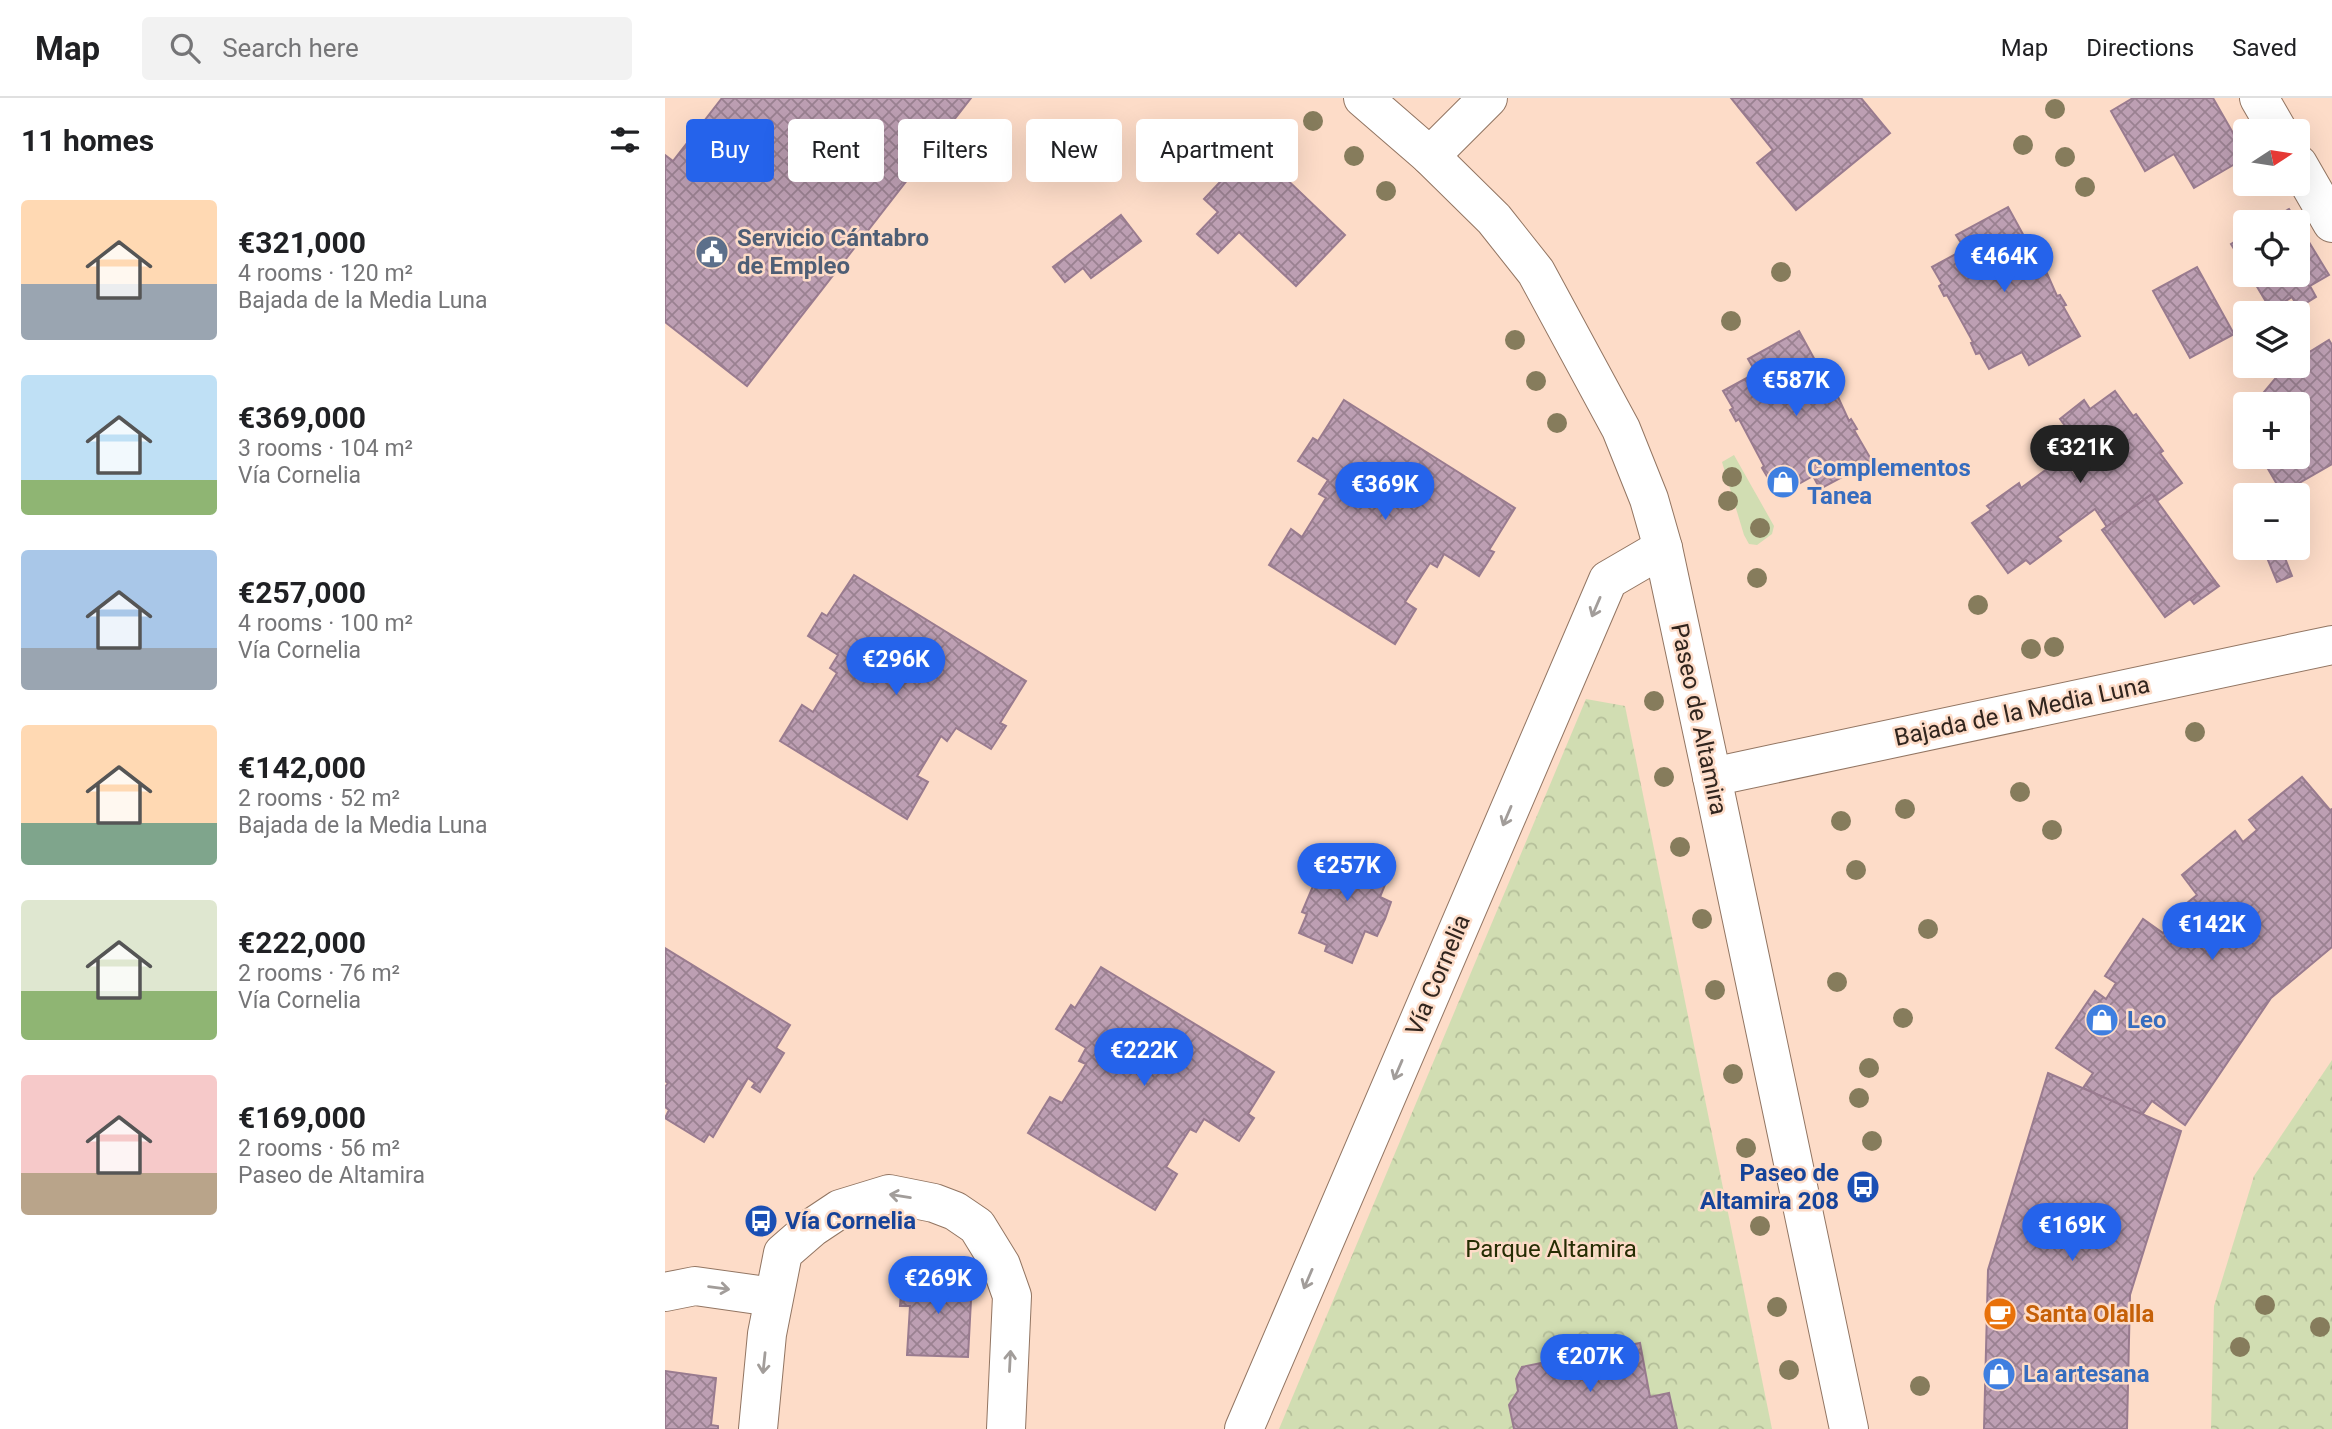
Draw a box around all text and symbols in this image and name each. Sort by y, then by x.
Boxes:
search box [142,17,632,80]
text: Map [35,29,100,68]
icon: search [166,29,204,67]
text: Search here [222,33,359,63]
text: Map [2001,34,2048,62]
text: Directions [2086,34,2194,62]
text: Saved [2232,34,2297,62]
chip: Buy [686,119,774,182]
chip: Rent [788,119,884,182]
chip: Filters [898,119,1012,182]
chip: New [1026,119,1122,182]
chip: Apartment [1136,119,1298,182]
north arrow [2233,119,2310,196]
map controls [2233,119,2310,560]
icon: filters [606,121,644,159]
text: 11 homes [21,123,154,158]
button: locate [2233,210,2310,287]
place label: Servicio Cántabro de Empleo [737,224,929,280]
text: €321,000 [238,225,366,260]
icon: home [77,228,161,312]
public building icon: Servicio Cántabro de Empleo [693,233,731,271]
pin: €464K [1955,234,2053,294]
text: €464K [1970,243,2038,270]
text: 4 rooms · 120 m² [238,260,413,287]
text: Bajada de la Media Luna [238,287,488,314]
button: layers [2233,301,2310,378]
pin: €587K [1747,358,1845,418]
text: €587K [1762,367,1830,394]
button: + [2233,392,2310,469]
text: €369,000 [238,400,366,435]
icon: home [77,403,161,487]
pin: €321K [2031,426,2129,485]
text: €321K [2046,434,2114,461]
text: 3 rooms · 104 m² [238,435,413,462]
place label: Complementos Tanea [1807,454,1971,510]
text: Vía Cornelia [238,462,361,489]
pin: €369K [1336,462,1434,522]
shop icon: Complementos Tanea [1764,463,1802,501]
text: €369K [1351,471,1419,498]
button: − [2233,483,2310,560]
text: €257,000 [238,575,366,610]
icon: home [77,578,161,662]
one-way arrow [1589,596,1602,617]
text: 4 rooms · 100 m² [238,610,413,637]
street label: Paseo de Altamira [1665,621,1733,817]
text: Vía Cornelia [238,637,361,664]
pin: €296K [847,638,945,697]
text: €296K [862,646,930,673]
street label: Bajada de la Media Luna [1892,670,2152,752]
text: €142,000 [238,750,366,785]
icon: home [77,753,161,837]
text: 2 rooms · 52 m² [238,785,400,812]
one-way arrow [1500,805,1513,826]
text: Bajada de la Media Luna [238,812,488,839]
pin: €257K [1298,844,1396,903]
text: €257K [1313,852,1381,879]
pin: €142K [2163,902,2261,962]
street label: Vía Cornelia [1400,910,1476,1040]
text: €142K [2178,911,2246,938]
text: €222,000 [238,925,366,960]
icon: home [77,928,161,1012]
text: 2 rooms · 76 m² [238,960,400,987]
text: Vía Cornelia [238,987,361,1014]
shop icon: Leo [2083,1001,2121,1039]
place label: Leo [2127,1006,2167,1034]
pin: €222K [1095,1028,1193,1088]
text: €222K [1110,1037,1178,1064]
one-way arrow [1391,1059,1404,1080]
text: €169,000 [238,1100,366,1135]
icon: home [77,1103,161,1187]
text: 2 rooms · 56 m² [238,1135,400,1162]
place label: Paseo de Altamira 208 [1700,1159,1839,1215]
text: Paseo de Altamira [238,1162,425,1189]
bus stop icon: Paseo de Altamira 208 [1844,1168,1882,1206]
one-way arrow [889,1189,912,1202]
bus stop icon: Vía Cornelia [742,1202,780,1240]
pin: €169K [2023,1204,2121,1263]
place label: Vía Cornelia [785,1207,916,1235]
text: €169K [2038,1212,2106,1239]
park label: Parque Altamira [1465,1235,1637,1263]
pin: €269K [889,1256,987,1316]
text: €269K [904,1265,972,1292]
one-way arrow [1301,1268,1314,1290]
one-way arrow [707,1282,730,1295]
cafe icon: Santa Olalla [1981,1295,2019,1333]
place label: Santa Olalla [2025,1300,2154,1328]
pin: €207K [1541,1334,1639,1394]
text: €207K [1556,1343,1624,1370]
one-way arrow [1004,1350,1017,1373]
one-way arrow [757,1351,770,1374]
shop icon: La artesana [1980,1355,2018,1393]
place label: La artesana [2023,1360,2150,1388]

